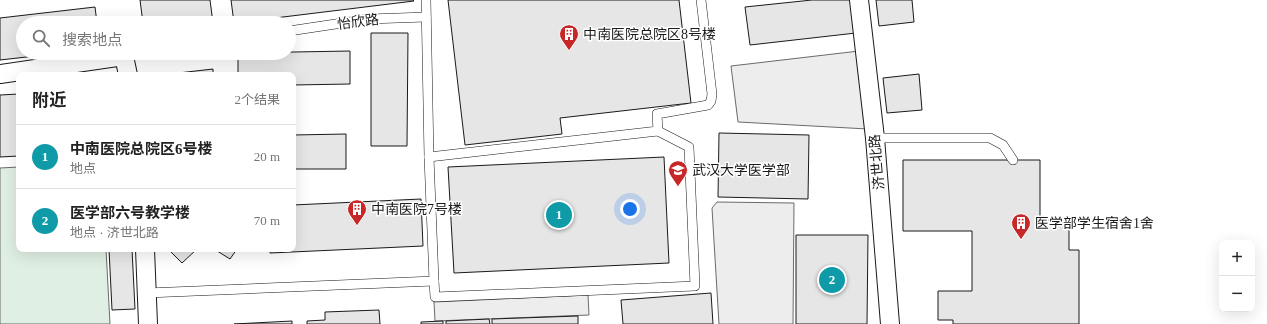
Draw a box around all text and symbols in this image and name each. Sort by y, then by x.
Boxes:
street label: 怡欣路 [336,11,380,32]
search box [16,16,296,60]
building icon: 中南医院总院区8号楼 [558,23,580,51]
icon: search [30,27,52,49]
place label: 中南医院总院区8号楼 [583,27,716,42]
text: 搜索地点 [62,32,122,48]
text: 附近 [32,91,66,110]
text: 2个结果 [234,92,280,107]
street label: 济世北路 [866,133,887,191]
text: 中南医院总院区6号楼 [70,141,213,157]
text: 1 [42,149,48,164]
text: 20 m [254,149,280,164]
school or university icon: 武汉大学医学部 [667,159,689,187]
text: 地点 [70,161,96,176]
place label: 武汉大学医学部 [692,163,790,178]
building icon: 中南医院7号楼 [346,198,368,226]
your location [620,199,640,219]
pin: 1 [546,200,572,230]
place label: 中南医院7号楼 [371,202,462,217]
text: 医学部六号教学楼 [70,205,190,221]
building icon: 医学部学生宿舍1舍 [1010,212,1032,240]
text: 2 [42,213,48,228]
text: 70 m [254,213,280,228]
place label: 医学部学生宿舍1舍 [1035,215,1154,231]
text: 地点 · 济世北路 [70,225,159,240]
map controls [1219,240,1255,312]
button: + [1219,240,1255,276]
pin: 2 [819,265,845,295]
button: − [1219,276,1255,312]

